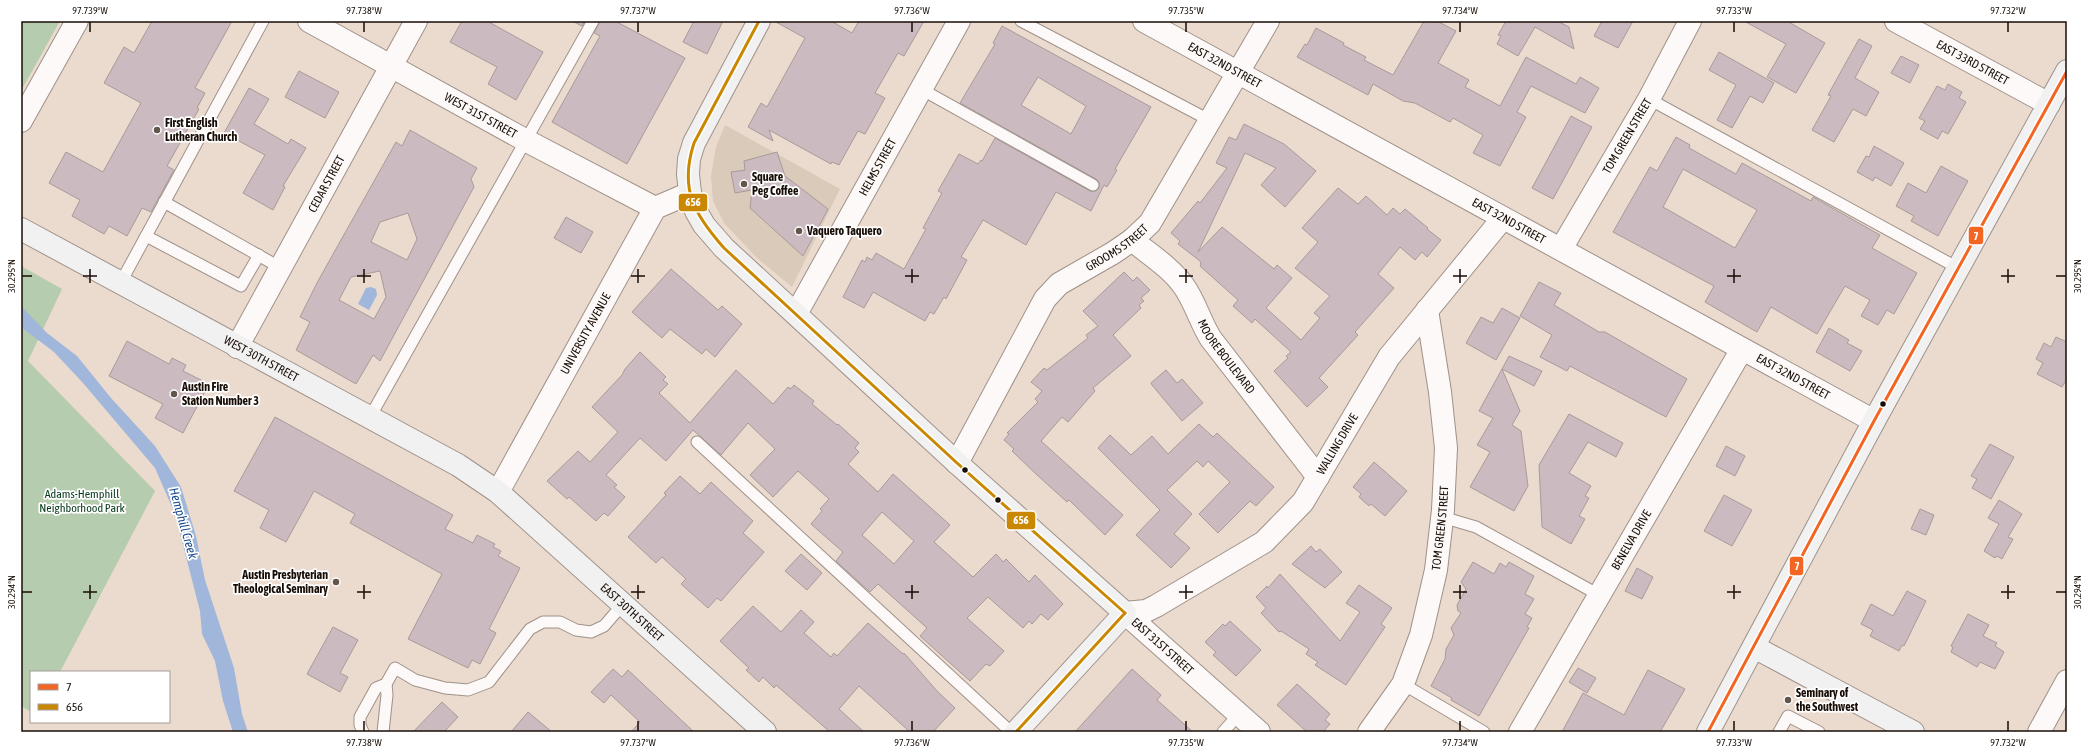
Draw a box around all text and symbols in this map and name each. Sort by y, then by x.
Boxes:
text: 97.739°W [72,5,108,16]
text: 97.738°W [346,5,382,16]
text: 97.737°W [620,5,656,16]
text: 97.736°W [894,5,930,16]
text: 97.735°W [1168,5,1204,16]
text: 97.734°W [1442,5,1478,16]
text: 97.733°W [1716,5,1752,16]
text: 97.732°W [1990,5,2026,16]
street label: EAST 33RD STREET [1934,37,2012,88]
street label: EAST 32ND STREET [1186,39,1264,91]
street label: WEST 31ST STREET [442,90,520,142]
street label: TOM GREEN STREET [1600,95,1655,176]
place label: First English Lutheran Church [165,116,238,144]
marker: First English Lutheran Church [152,125,162,135]
street label: HELMS STREET [856,135,900,198]
street label: CEDAR STREET [305,152,348,215]
place label: Square Peg Coffee [752,170,799,198]
marker: Square Peg Coffee [739,179,749,189]
line badge: 656 [678,193,708,212]
street label: EAST 32ND STREET [1470,195,1549,247]
text: 656 [685,196,701,208]
street label: GROOMS STREET [1083,221,1152,274]
place label: Vaquero Taquero [806,224,882,238]
marker: Vaquero Taquero [794,226,804,236]
line badge: 7 [1968,226,1984,245]
text: 7 [1973,230,1979,242]
text: 30.295°N [6,259,17,293]
text: 30.295°N [2072,259,2083,293]
street label: UNIVERSITY AVENUE [558,291,614,377]
street label: MOORE BOULEVARD [1195,317,1258,397]
street label: WEST 30TH STREET [221,333,302,385]
street label: EAST 32ND STREET [1754,351,1833,403]
place label: Austin Fire Station Number 3 [181,380,259,408]
marker: Austin Fire Station Number 3 [169,389,179,399]
unlabelled marker [1878,399,1888,409]
street label: WALLING DRIVE [1314,411,1361,477]
unlabelled marker [960,465,970,475]
street label: TOM GREEN STREET [1429,485,1451,571]
water label: Hemphill Creek [166,486,201,561]
park label: Adams-Hemphill Neighborhood Park [39,487,126,515]
unlabelled marker [993,495,1003,505]
street label: BENELVA DRIVE [1608,507,1654,572]
line badge: 656 [1006,511,1036,530]
text: 656 [1013,514,1029,526]
line badge: 7 [1789,556,1804,576]
text: 7 [1794,560,1800,572]
place label: Austin Presbyterian Theological Seminary [233,568,328,596]
text: 30.294°N [6,575,17,609]
text: 30.294°N [2072,575,2083,609]
marker: Austin Presbyterian Theological Seminary [331,577,341,587]
street label: EAST 30TH STREET [597,580,667,645]
street label: EAST 31ST STREET [1129,615,1197,678]
legend [30,671,170,723]
text: 7 [66,680,72,694]
place label: Seminary of the Southwest [1795,686,1859,714]
marker: Seminary of the Southwest [1783,695,1793,705]
text: 656 [66,700,83,714]
text: 97.738°W [346,737,382,748]
text: 97.737°W [620,737,656,748]
text: 97.736°W [894,737,930,748]
text: 97.735°W [1168,737,1204,748]
text: 97.734°W [1442,737,1478,748]
text: 97.733°W [1716,737,1752,748]
text: 97.732°W [1990,737,2026,748]

